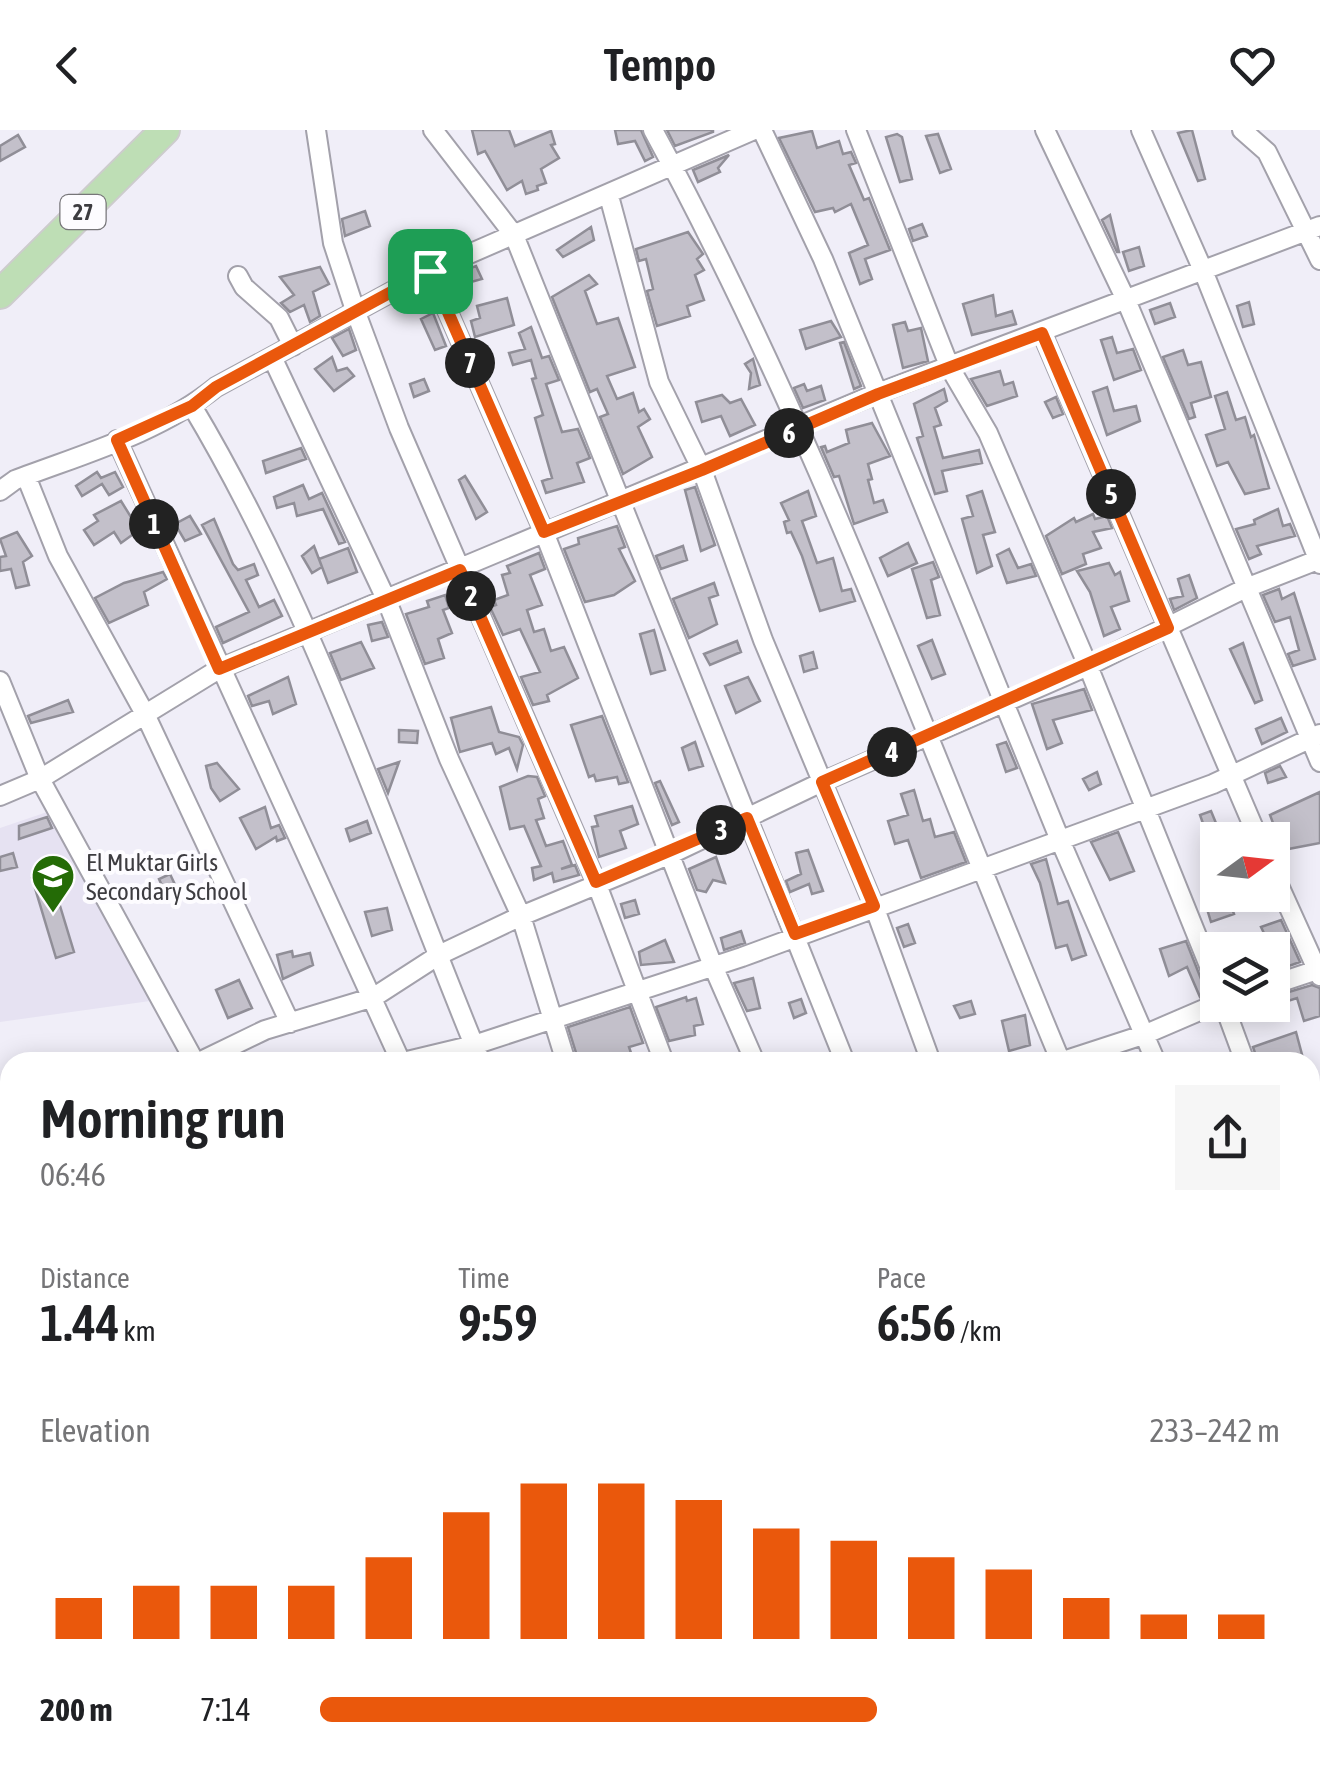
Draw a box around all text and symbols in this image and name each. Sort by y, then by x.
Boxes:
icon: back [40,38,95,93]
icon: heart [1225,38,1280,93]
text: Tempo [604,39,716,91]
road number: 27 [61,195,106,229]
pin [388,229,473,314]
icon: arrive [403,244,458,299]
pin: 7 [445,338,495,388]
text: 7 [463,347,477,379]
pin: 6 [764,408,814,458]
text: 6 [782,417,796,449]
pin: 5 [1086,469,1136,519]
text: 5 [1104,478,1118,510]
pin: 1 [129,499,179,549]
text: 1 [147,508,161,540]
pin: 2 [446,571,496,621]
text: 2 [464,580,478,612]
pin: 4 [867,727,917,777]
text: 4 [885,736,899,768]
pin: 3 [696,805,746,855]
text: 3 [714,814,728,846]
north arrow [1200,822,1290,912]
map controls [1200,822,1290,1022]
place label: El Muktar Girls Secondary School [86,848,248,905]
school or university icon: El Muktar Girls Secondary School [30,853,76,914]
button: layers [1200,932,1290,1022]
button: share [1175,1085,1280,1190]
text: Morning run [40,1087,286,1150]
text: 06:46 [40,1156,106,1193]
text: Distance [40,1262,130,1294]
text: Time [458,1262,509,1294]
text: Pace [877,1262,926,1294]
text: 1.44 [40,1294,119,1352]
text: 9:59 [458,1294,538,1352]
text: 6:56 [877,1294,956,1352]
text: km [119,1315,156,1347]
text: /km [956,1315,1002,1347]
text: Elevation [40,1412,151,1449]
text: 233–242 m [1150,1412,1280,1449]
text: 200 m [40,1691,113,1728]
text: 7:14 [200,1691,251,1728]

